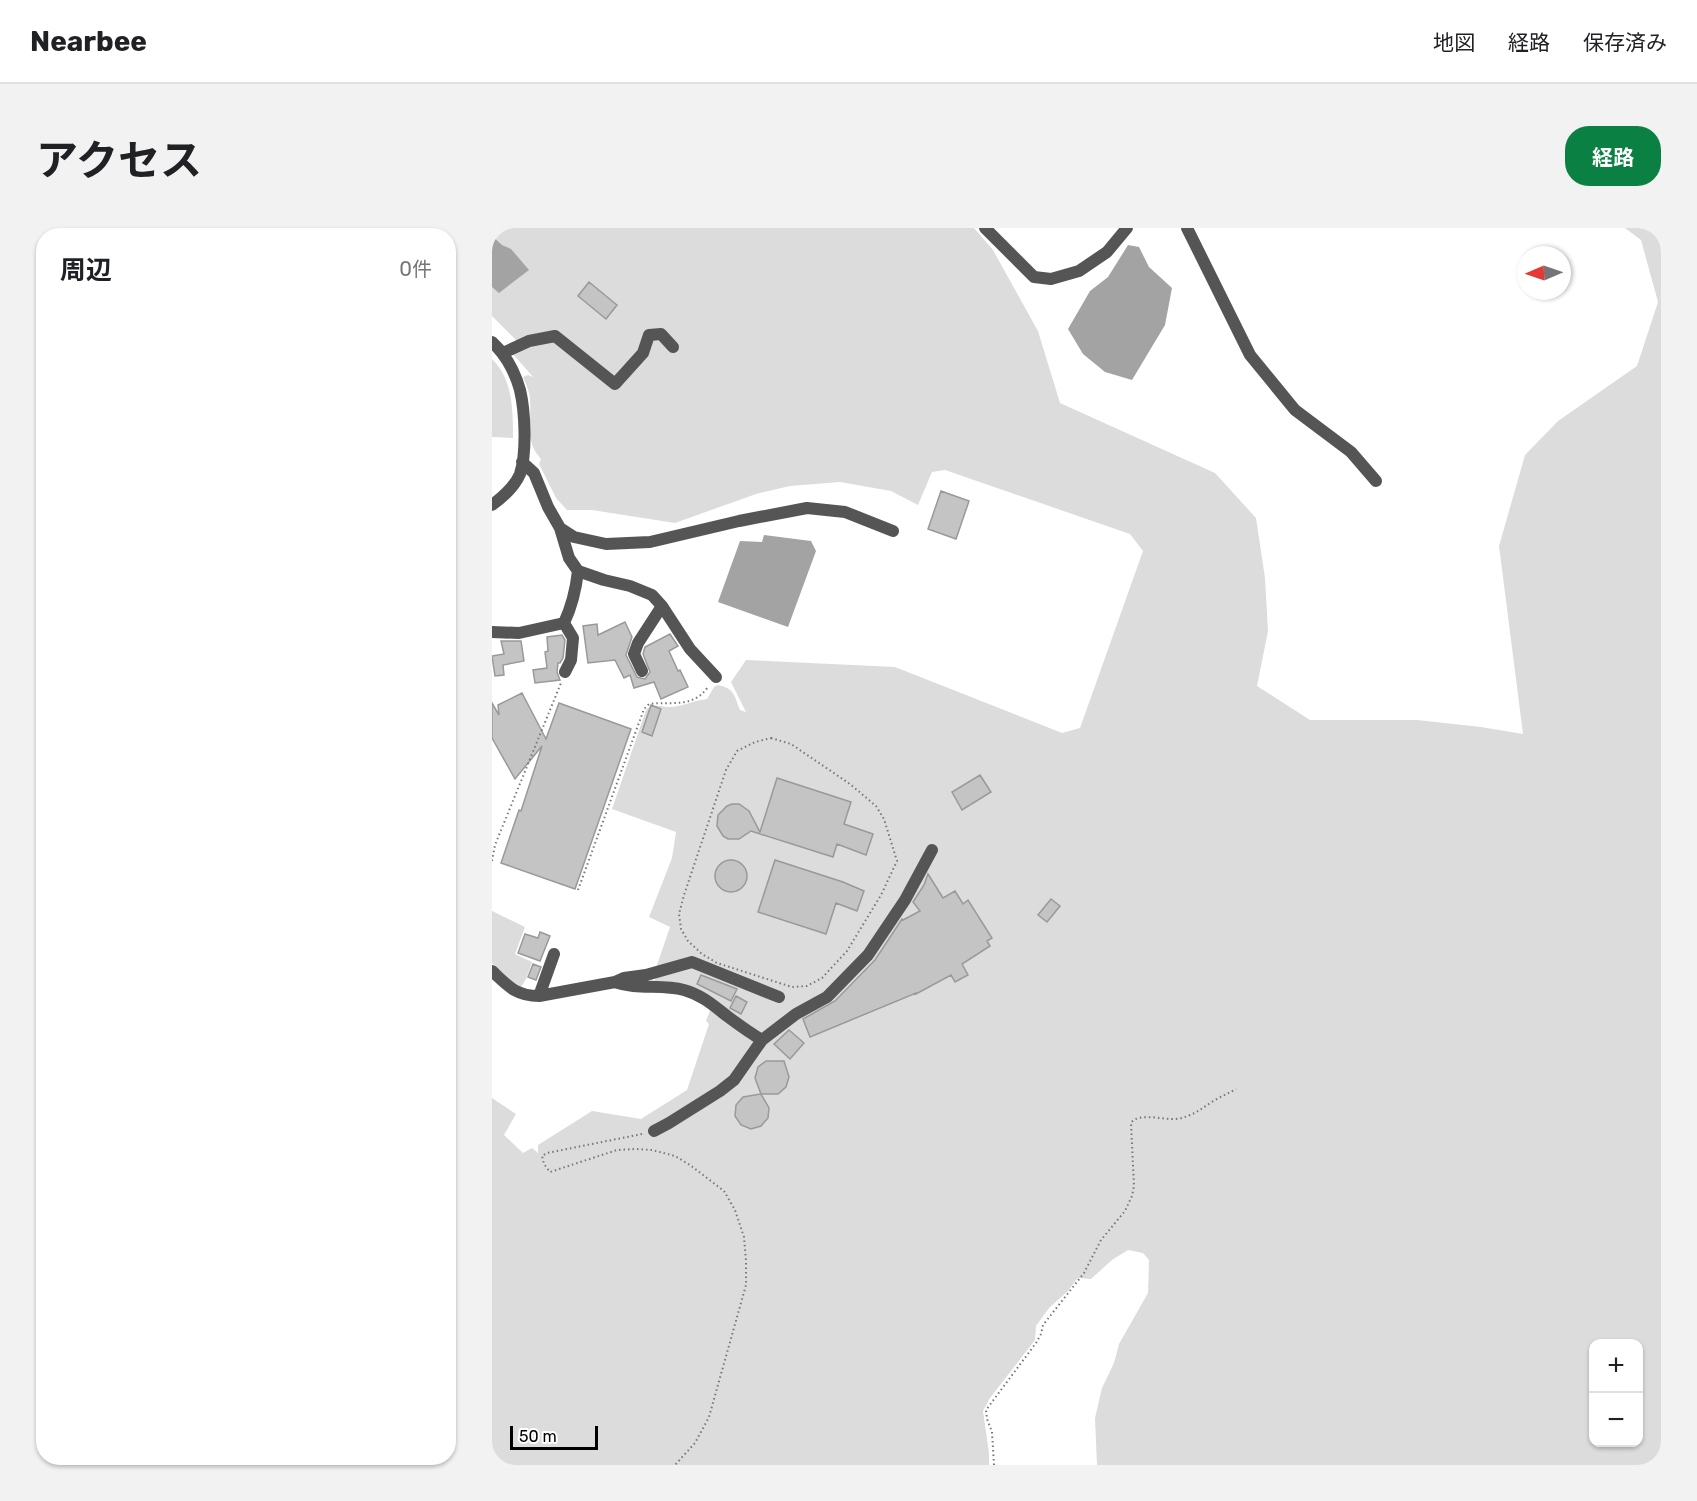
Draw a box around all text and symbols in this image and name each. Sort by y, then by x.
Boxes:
text: Nearbee [30,25,147,58]
text: 地図 [1433,30,1475,55]
text: 経路 [1508,30,1550,55]
text: 保存済み [1583,30,1667,55]
button: 経路 [1565,126,1661,186]
text: アクセス [36,136,202,186]
north arrow [1517,246,1571,300]
text: 周辺 [60,255,112,286]
text: 0件 [399,257,432,281]
map controls [1589,1339,1643,1447]
button: + [1589,1339,1643,1393]
button: − [1589,1393,1643,1447]
scale bar [510,1423,598,1450]
text: 50 m [519,1427,557,1446]

